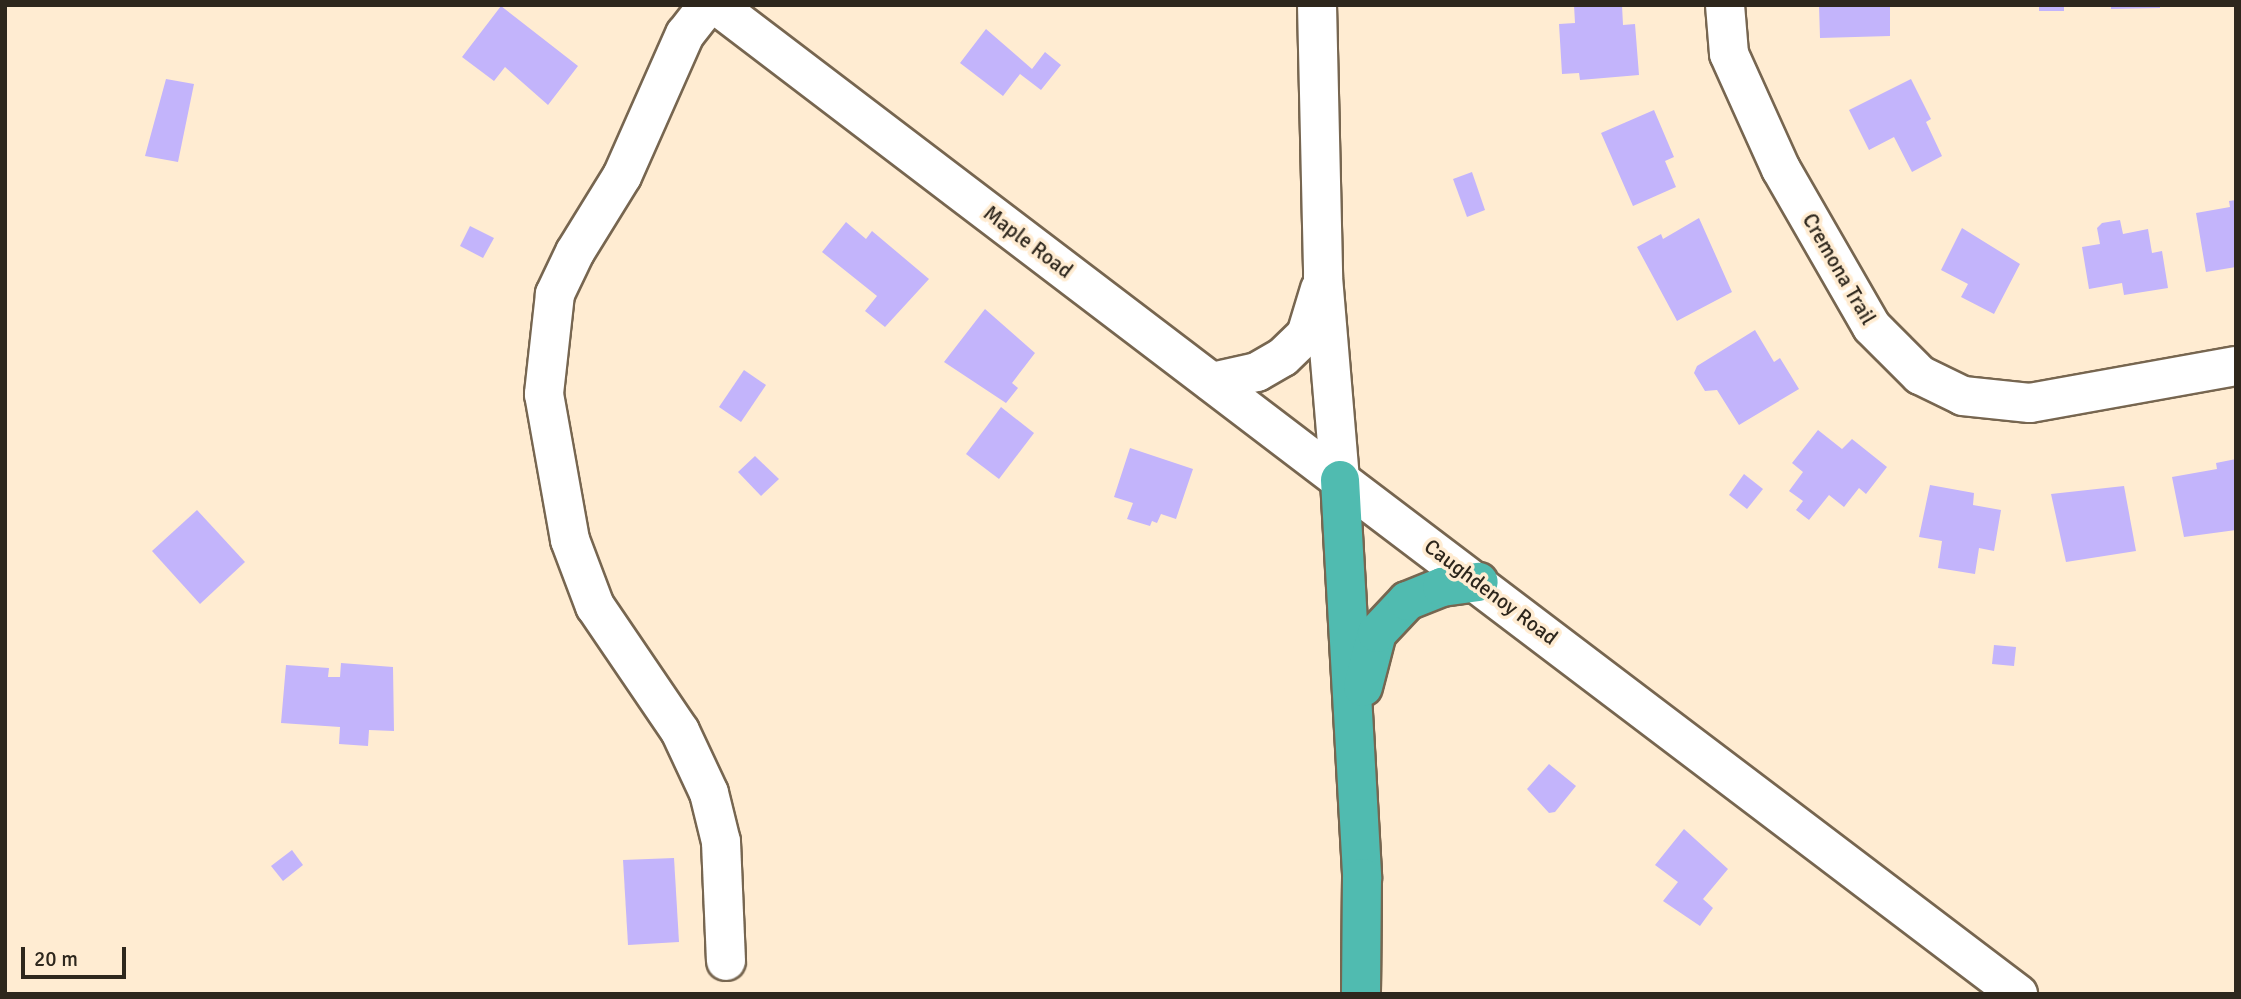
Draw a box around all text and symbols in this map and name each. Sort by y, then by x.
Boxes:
street label: Maple Road [979,200,1077,284]
street label: Cremona Trail [1797,209,1881,329]
street label: Caughdenoy Road [1419,534,1563,650]
scale bar [24,932,130,976]
text: 20 m [34,946,78,972]

